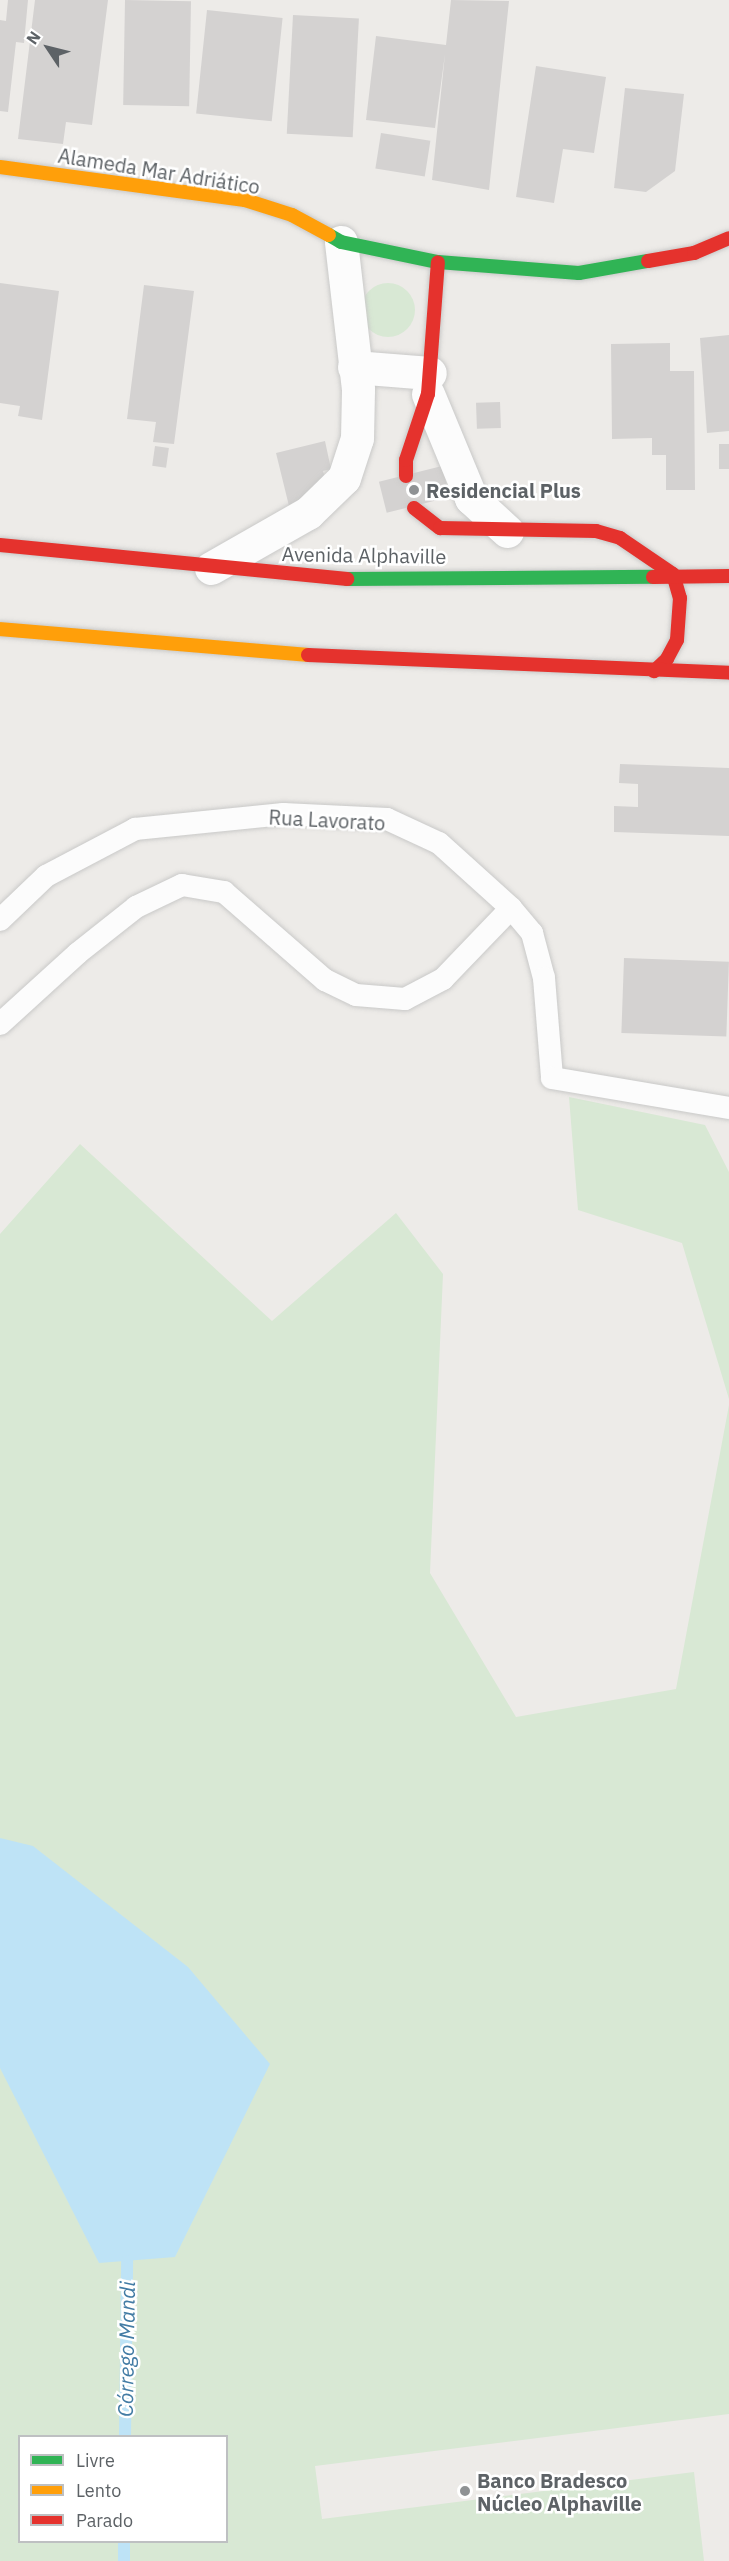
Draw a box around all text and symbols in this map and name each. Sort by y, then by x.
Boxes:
north arrow [18,18,78,78]
text: N [22,27,45,48]
street label: Alameda Mar Adriático [56,143,262,199]
place label: Residencial Plus [426,478,581,502]
marker: Residencial Plus [407,483,421,497]
street label: Avenida Alphaville [281,542,447,568]
street label: Rua Lavorato [268,805,386,835]
water label: Córrego Mandi [112,2281,140,2417]
legend [18,2435,228,2543]
text: Livre [76,2449,115,2472]
place label: Banco Bradesco Núcleo Alphaville [477,2468,642,2515]
text: Lento [76,2479,121,2502]
marker: Banco Bradesco Núcleo Alphaville [458,2484,472,2498]
text: Parado [76,2509,133,2532]

